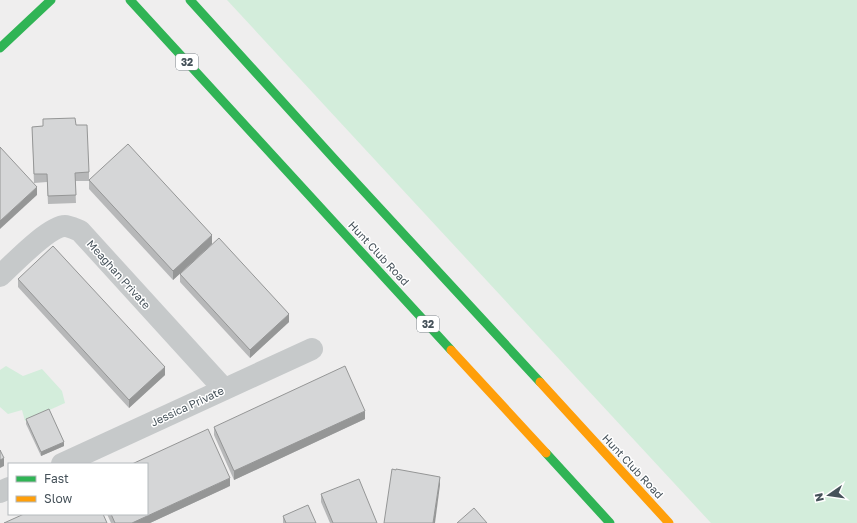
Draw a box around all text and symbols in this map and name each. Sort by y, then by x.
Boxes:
road number: 32 [176,54,198,70]
street label: Hunt Club Road [346,218,412,288]
street label: Meaghan Private [85,237,153,311]
road number: 32 [417,316,439,332]
street label: Jessica Private [148,383,226,429]
street label: Hunt Club Road [600,431,666,501]
legend [8,463,148,515]
text: Fast [44,471,69,486]
north arrow [809,475,849,515]
text: Slow [44,491,72,506]
text: N [811,492,826,503]

